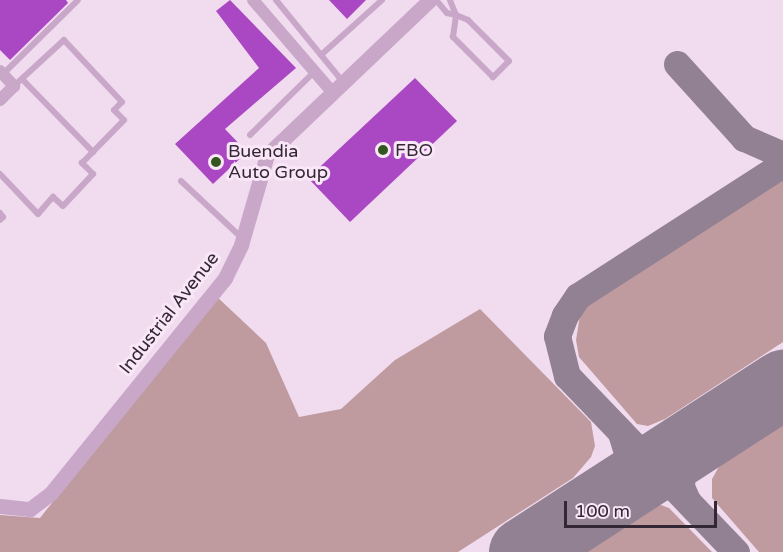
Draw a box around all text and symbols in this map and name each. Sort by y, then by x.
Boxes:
place label: FBO [395,139,433,161]
place label: Buendia Auto Group [228,141,328,184]
marker: FBO [376,143,390,157]
marker: Buendia Auto Group [209,155,223,169]
street label: Industrial Avenue [115,248,223,378]
scale bar [567,489,720,527]
text: 100 m [575,500,630,522]

